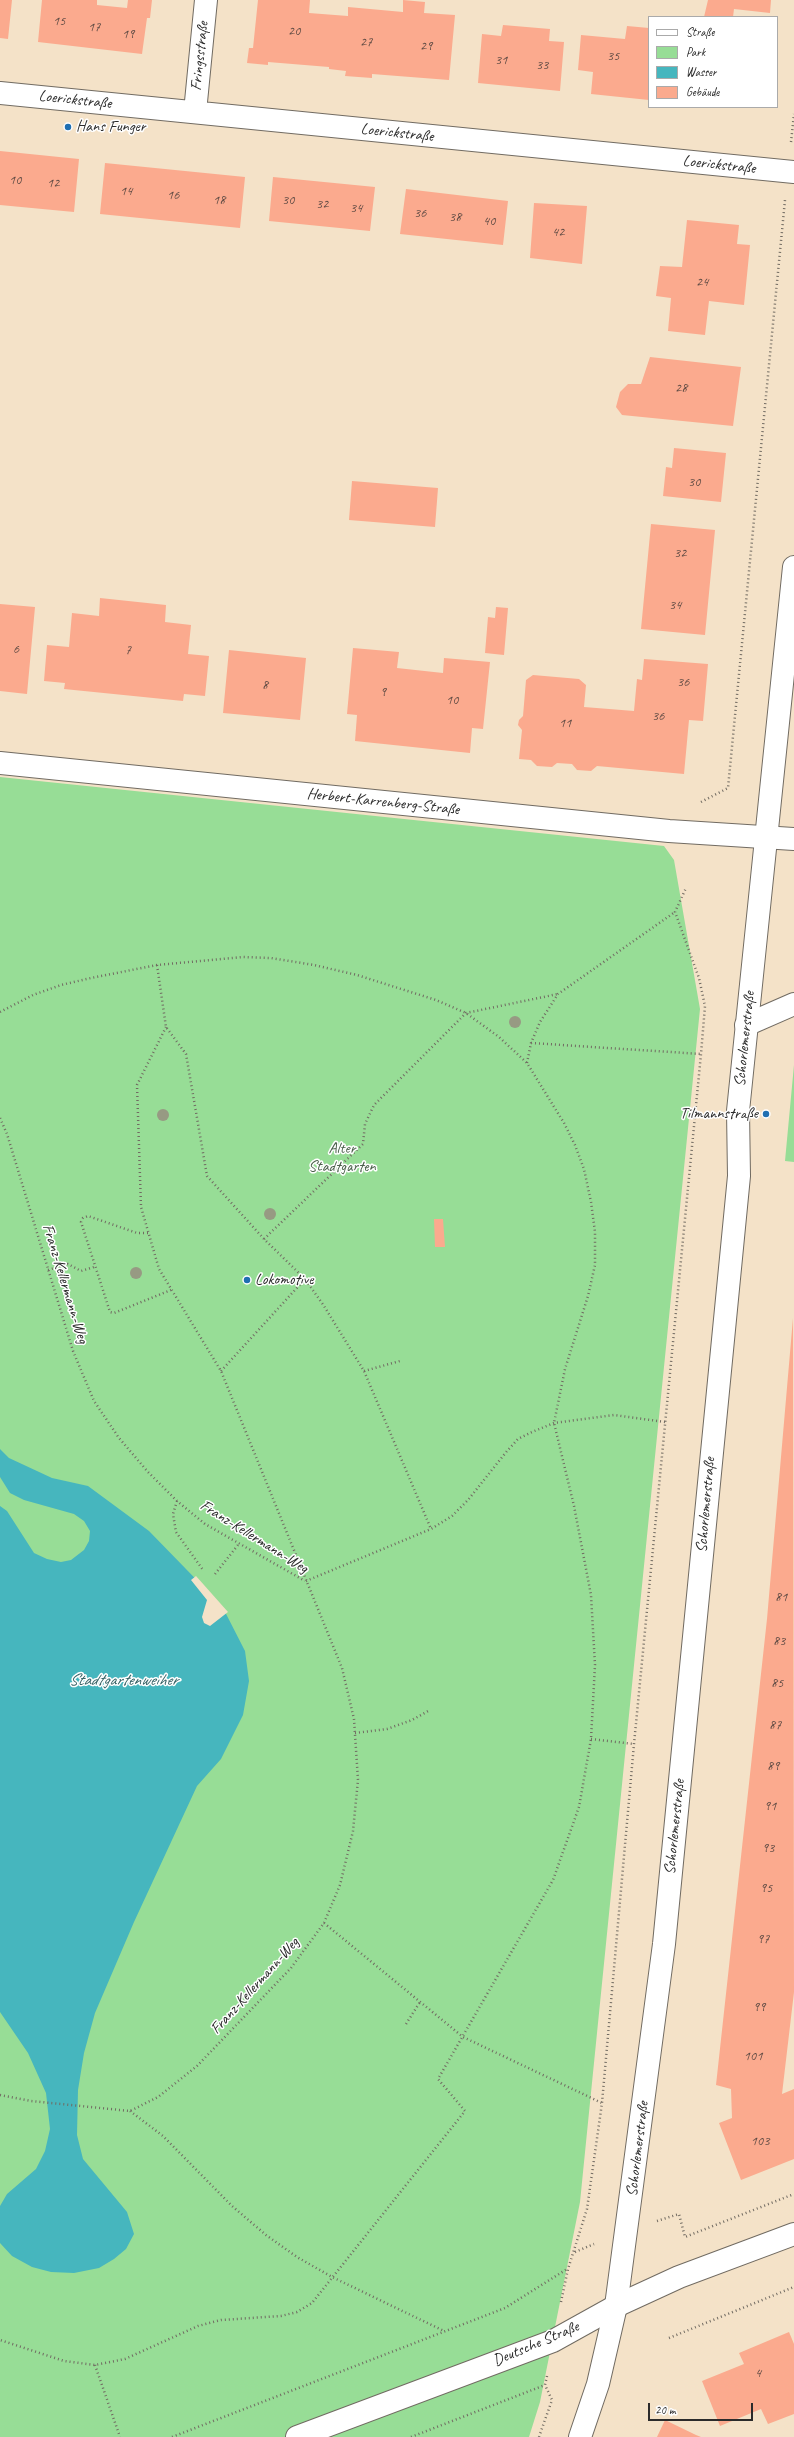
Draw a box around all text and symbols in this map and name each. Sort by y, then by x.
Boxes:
house number: 15 [53,13,65,29]
legend [648,16,778,108]
house number: 17 [88,19,100,35]
street label: Fringsstraße [187,21,213,91]
house number: 20 [288,23,300,39]
text: Straße [686,24,714,40]
house number: 19 [122,26,134,42]
house number: 27 [360,34,372,50]
house number: 29 [420,38,432,54]
text: Park [686,44,705,60]
house number: 35 [607,48,619,64]
house number: 31 [495,52,507,68]
house number: 33 [536,57,548,73]
text: Wasser [686,64,716,80]
text: Gebäude [686,84,719,100]
street label: Loerickstraße [38,87,112,113]
place label: Hans Funger [76,117,145,137]
street label: Loerickstraße [360,120,434,146]
marker: Hans Funger [63,122,73,132]
street label: Loerickstraße [682,152,756,178]
house number: 10 [9,172,21,188]
house number: 12 [47,175,59,191]
house number: 14 [120,183,132,199]
house number: 16 [167,187,179,203]
house number: 18 [213,192,225,208]
house number: 30 [282,192,294,208]
house number: 32 [316,196,328,212]
house number: 34 [350,200,362,216]
house number: 36 [414,205,426,221]
house number: 38 [449,209,461,225]
house number: 40 [483,213,495,229]
house number: 42 [552,224,564,240]
house number: 24 [696,274,708,290]
house number: 28 [675,380,687,396]
house number: 30 [688,474,700,490]
house number: 32 [674,545,686,561]
house number: 34 [669,597,681,613]
house number: 6 [13,641,19,657]
house number: 7 [125,642,131,658]
house number: 36 [677,674,689,690]
house number: 8 [262,677,268,693]
house number: 9 [380,684,386,700]
house number: 10 [446,692,458,708]
house number: 36 [652,708,664,724]
house number: 11 [559,715,571,731]
street label: Herbert-Karrenberg-Straße [306,784,460,820]
street label: Schorlemerstraße [730,990,760,1088]
place label: Tilmannstraße [680,1104,758,1124]
marker: Tilmannstraße [761,1109,771,1119]
park label: Alter Stadtgarten [308,1139,376,1177]
street label: Franz-Kellermann-Weg [38,1222,92,1346]
place label: Lokomotive [255,1270,313,1290]
marker: Lokomotive [242,1275,252,1285]
street label: Schorlemerstraße [692,1457,720,1553]
street label: Franz-Kellermann-Weg [196,1496,312,1578]
house number: 81 [775,1589,787,1605]
house number: 83 [773,1633,785,1649]
water label: Stadtgartenweiher [69,1671,177,1691]
house number: 85 [771,1675,783,1691]
house number: 87 [769,1717,781,1733]
house number: 89 [767,1758,779,1774]
street label: Schorlemerstraße [660,1778,690,1876]
house number: 91 [764,1798,776,1814]
house number: 93 [762,1840,774,1856]
house number: 95 [760,1880,772,1896]
house number: 97 [757,1931,769,1947]
street label: Franz-Kellermann-Weg [206,1934,304,2038]
house number: 99 [753,1999,765,2015]
house number: 101 [744,2048,762,2064]
street label: Schorlemerstraße [623,2100,653,2198]
house number: 103 [751,2133,769,2149]
street label: Deutsche Straße [490,2317,582,2371]
house number: 4 [755,2365,761,2381]
scale bar [650,2395,755,2421]
text: 20 m [655,2402,675,2418]

